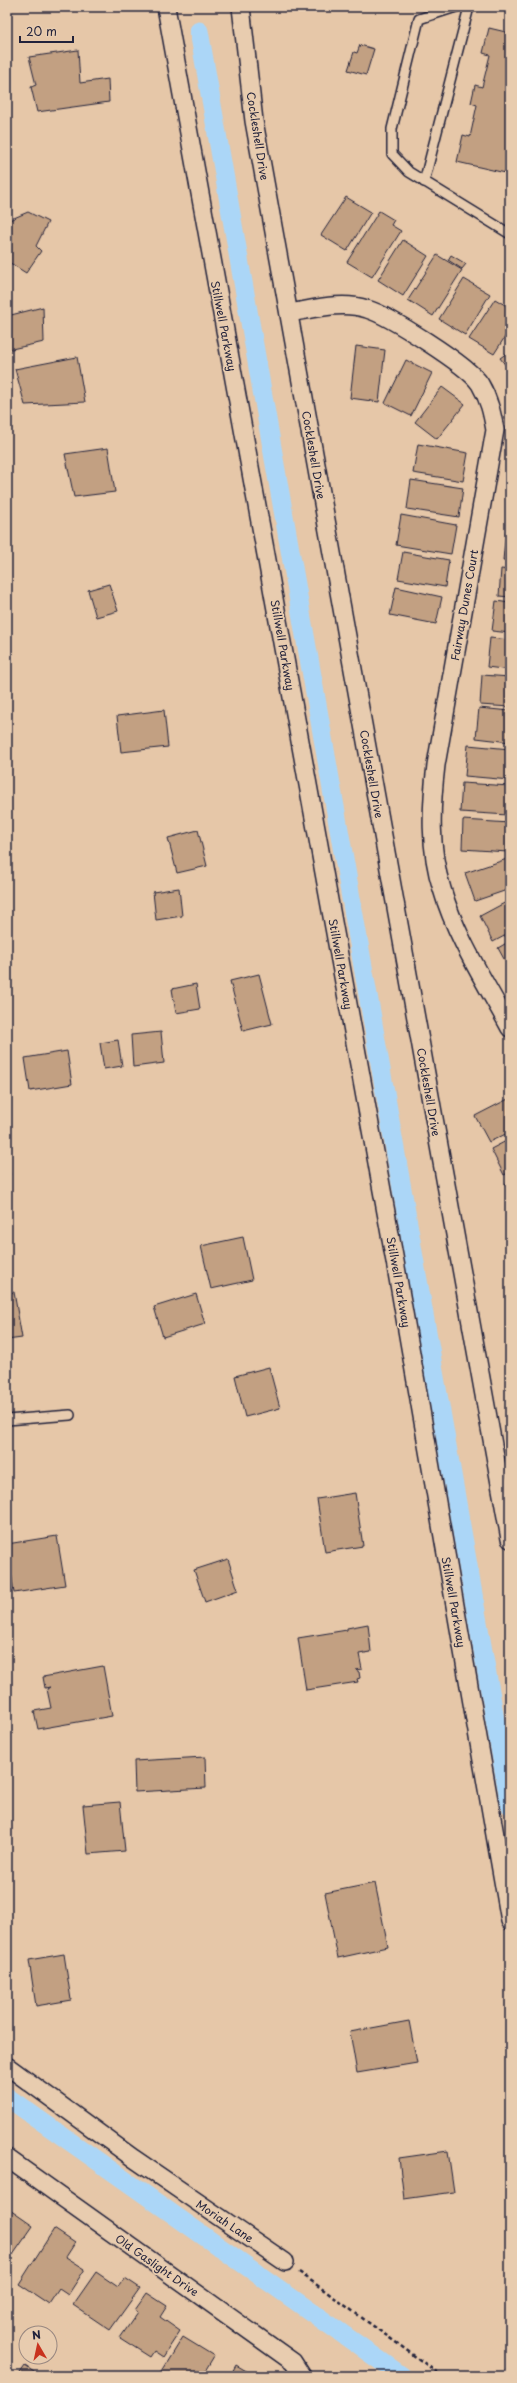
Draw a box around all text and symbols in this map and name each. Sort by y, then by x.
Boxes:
scale bar [20,18,73,44]
text: 20 m [26,22,57,40]
street label: Cockleshell Drive [243,90,273,182]
street label: Stillwell Parkway [207,279,241,373]
street label: Cockleshell Drive [298,409,330,501]
street label: Fairway Dunes Court [446,548,482,662]
street label: Stillwell Parkway [267,598,299,692]
street label: Cockleshell Drive [356,728,388,820]
street label: Stillwell Parkway [325,917,357,1011]
street label: Cockleshell Drive [413,1046,445,1138]
street label: Stillwell Parkway [383,1235,415,1329]
street label: Stillwell Parkway [438,1555,470,1649]
street label: Moriah Lane [193,2195,257,2247]
street label: Old Gaslight Drive [112,2230,202,2300]
north arrow [18,2325,58,2365]
text: N [31,2326,42,2344]

